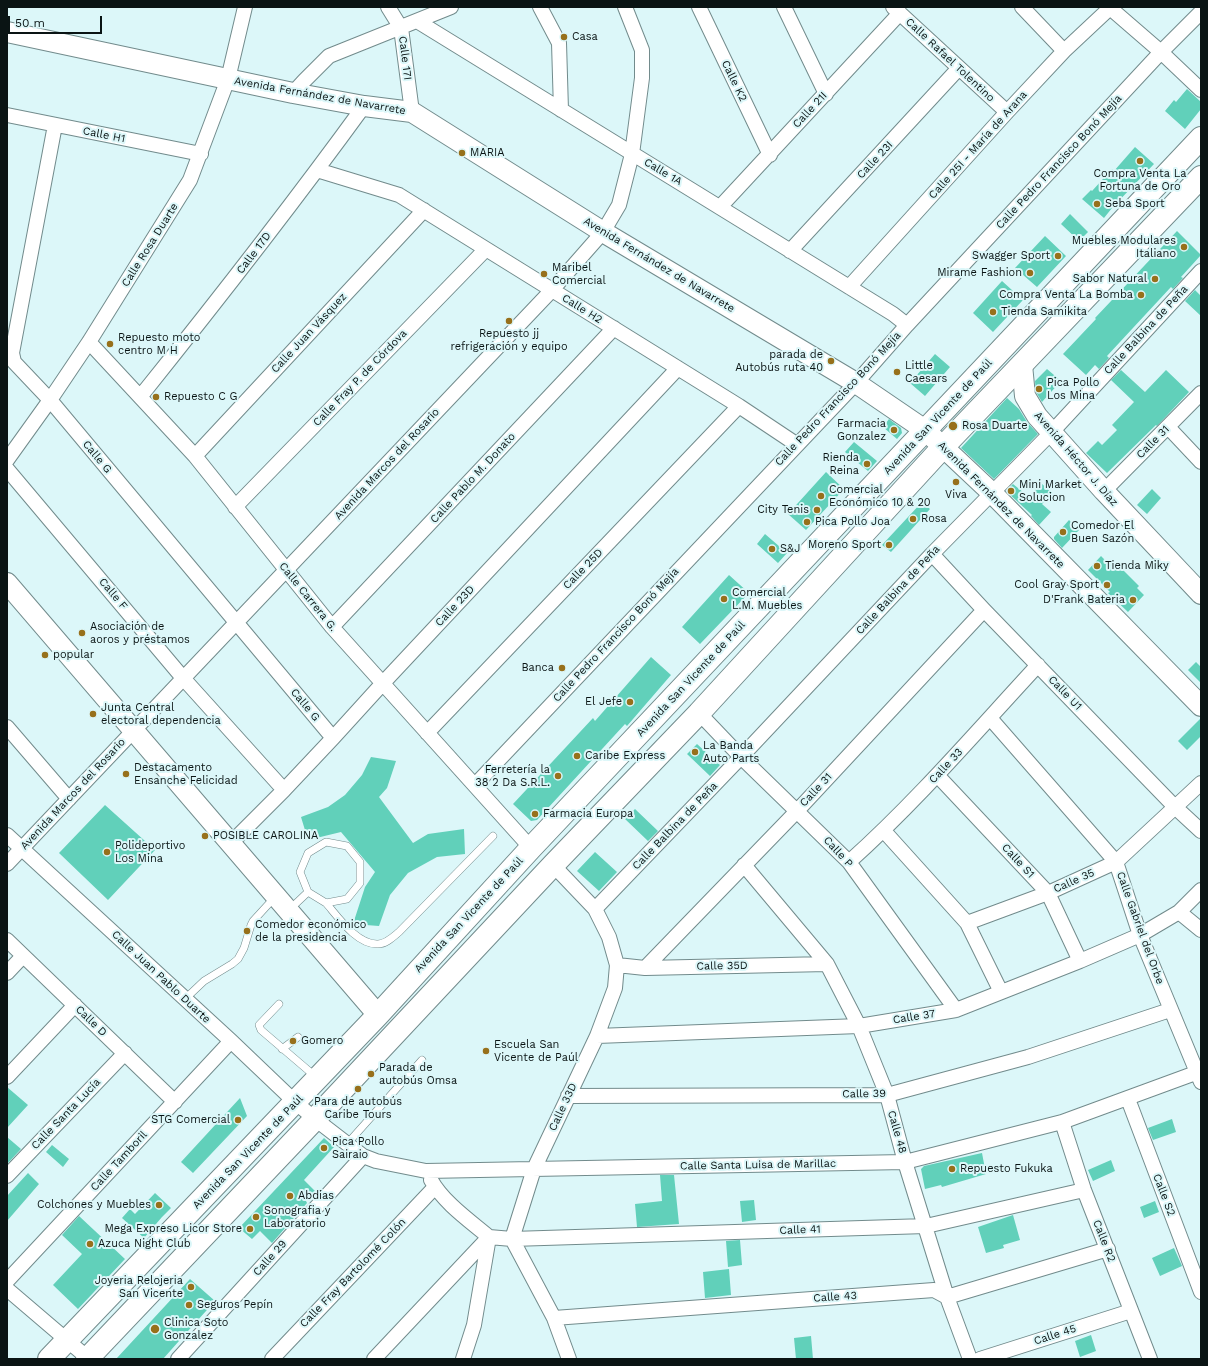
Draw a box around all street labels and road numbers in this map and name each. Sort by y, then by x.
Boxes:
street label: Calle Rafael Tolentino [903,15,997,105]
street label: Calle 17I [396,35,414,81]
street label: Calle K2 [718,58,750,104]
street label: Avenida Fernández de Navarrete [233,74,407,118]
street label: Calle 25I - María de Arana [926,88,1030,202]
street label: Calle 21I [790,89,830,131]
street label: Calle Pedro Francisco Bonó Mejía [993,92,1125,232]
street label: Calle H1 [82,124,126,146]
street label: Calle 23I [854,138,896,182]
street label: Calle 1A [642,155,684,189]
street label: Calle Rosa Duarte [119,201,181,289]
street label: Avenida Fernández de Navarrete [581,215,737,315]
street label: Calle 17D [234,229,274,277]
street label: Calle Balbina de Peña [1101,283,1191,377]
street label: Calle Juan Vásquez [268,290,350,376]
street label: Calle H2 [559,291,605,327]
street label: Calle Fray P. de Córdova [310,327,410,429]
street label: Calle Pedro Francisco Bonó Mejía [772,329,904,469]
street label: Avenida San Vicente de Paúl [881,356,995,478]
street label: Avenida Marcos del Rosario [332,405,442,523]
street label: Avenida Héctor J. Díaz [1031,409,1121,509]
street label: Calle 31 [1134,423,1172,461]
street label: Calle Pablo M. Donato [428,430,518,526]
street label: Calle G [80,438,114,476]
street label: Avenida Fernández de Navarrete [935,439,1067,571]
street label: Calle Balbina de Peña [853,543,943,637]
street label: Calle 25D [560,546,606,592]
street label: Calle Carrera G. [276,560,340,634]
street label: Calle Pedro Francisco Bonó Mejía [550,565,682,705]
street label: Calle F [96,575,130,613]
street label: Calle 23D [433,583,477,629]
street label: Avenida San Vicente de Paúl [634,618,748,740]
street label: Calle U1 [1045,673,1085,713]
street label: Calle G [288,686,322,724]
street label: Avenida Marcos del Rosario [18,735,128,853]
street label: Calle 33 [926,746,966,786]
street label: Calle 31 [797,770,835,810]
street label: Calle Balbina de Peña [630,779,720,873]
street label: Calle P [820,834,856,870]
street label: Calle S1 [999,841,1037,881]
street label: Avenida San Vicente de Paúl [412,854,526,976]
street label: Calle 35 [1051,866,1097,896]
street label: Calle Gabriel del Orbe [1113,870,1167,986]
street label: Calle Juan Pablo Duarte [109,928,213,1026]
street label: Calle 35D [696,959,748,973]
street label: Calle D [73,1003,109,1039]
street label: Calle 37 [892,1007,936,1027]
street label: Calle Santa Lucía [29,1076,103,1152]
street label: Calle 33D [546,1081,580,1133]
street label: Calle 39 [842,1087,886,1101]
street label: Avenida San Vicente de Paúl [190,1092,306,1212]
street label: Calle 48 [885,1109,909,1155]
street label: Calle Tamboril [88,1128,150,1194]
street label: Calle Santa Luisa de Marillac [680,1157,836,1173]
street label: Calle S2 [1150,1172,1178,1218]
street label: Calle Fray Bartolomé Colón [297,1216,409,1330]
street label: Calle R2 [1090,1218,1118,1264]
street label: Calle 41 [779,1223,821,1237]
street label: Calle 29 [250,1237,290,1279]
street label: Calle 43 [813,1289,857,1305]
street label: Calle 45 [1032,1322,1078,1348]

